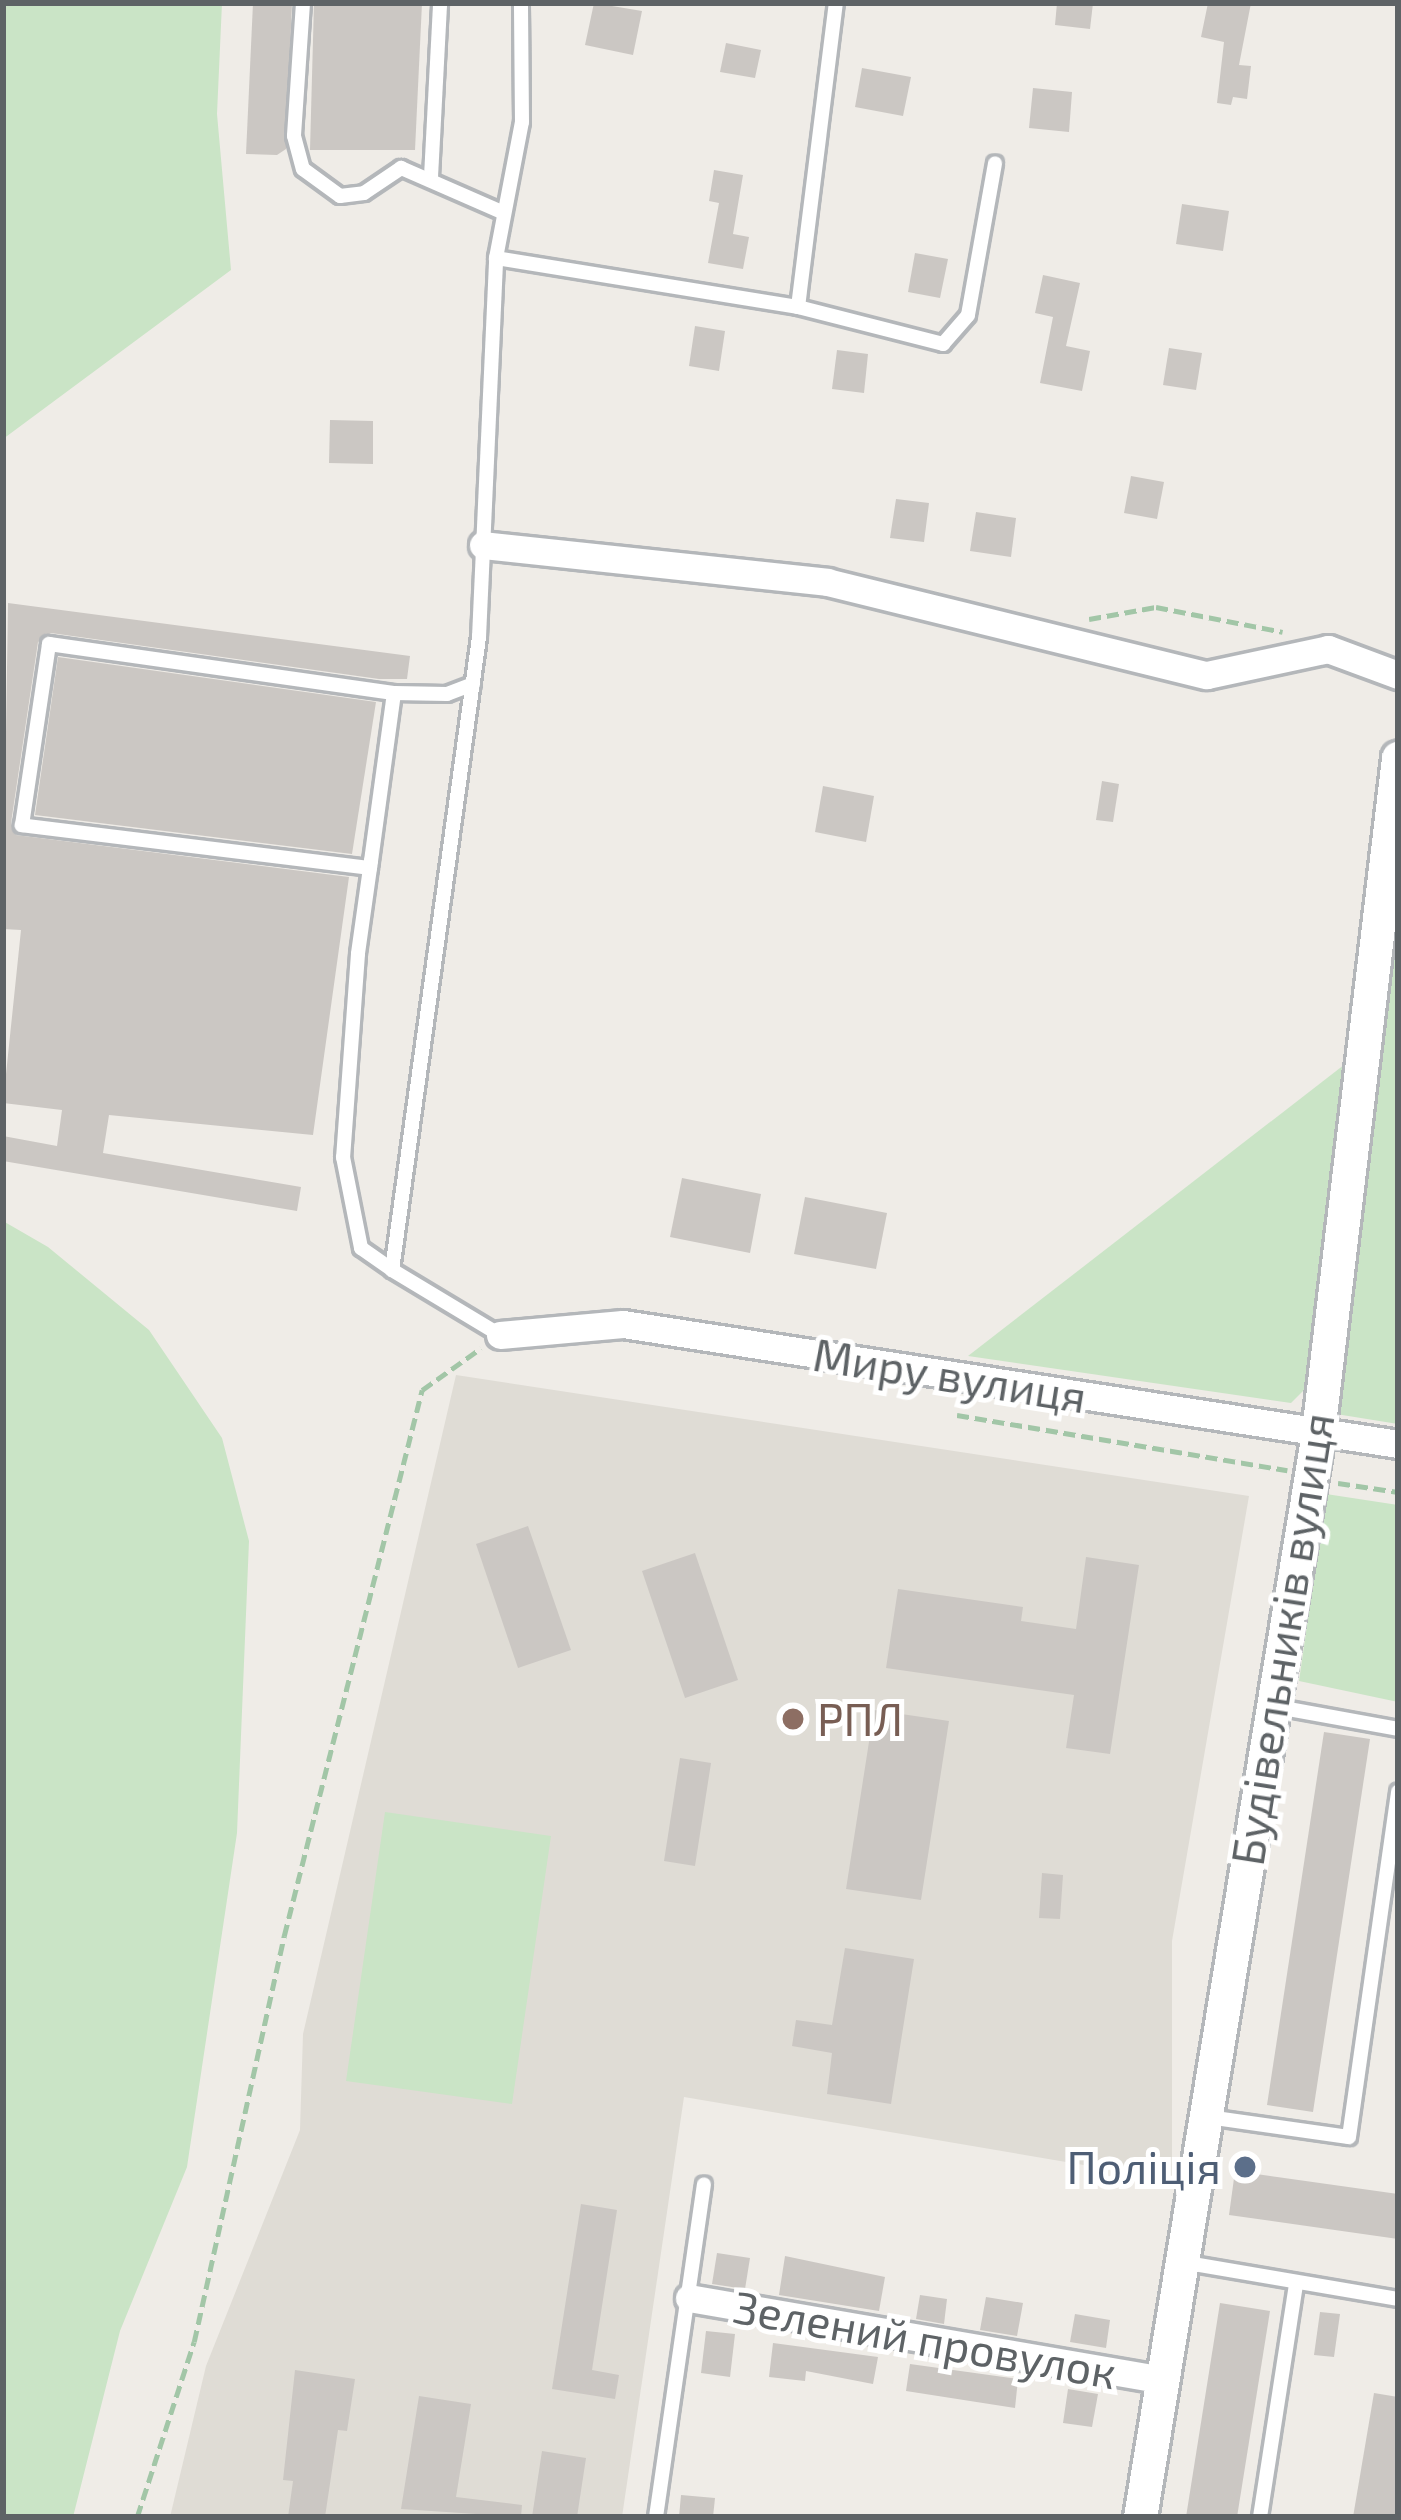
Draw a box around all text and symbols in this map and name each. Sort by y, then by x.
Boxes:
street label: Миру вулиця [810,1327,1090,1423]
street label: Будівельників вулиця [1220,1409,1344,1869]
place label: РПЛ [817,1692,903,1746]
marker: РПЛ [780,1706,806,1732]
place label: Поліція [1067,2140,1221,2194]
marker: Поліція [1232,2154,1258,2180]
street label: Зелений провулок [729,2279,1121,2399]

